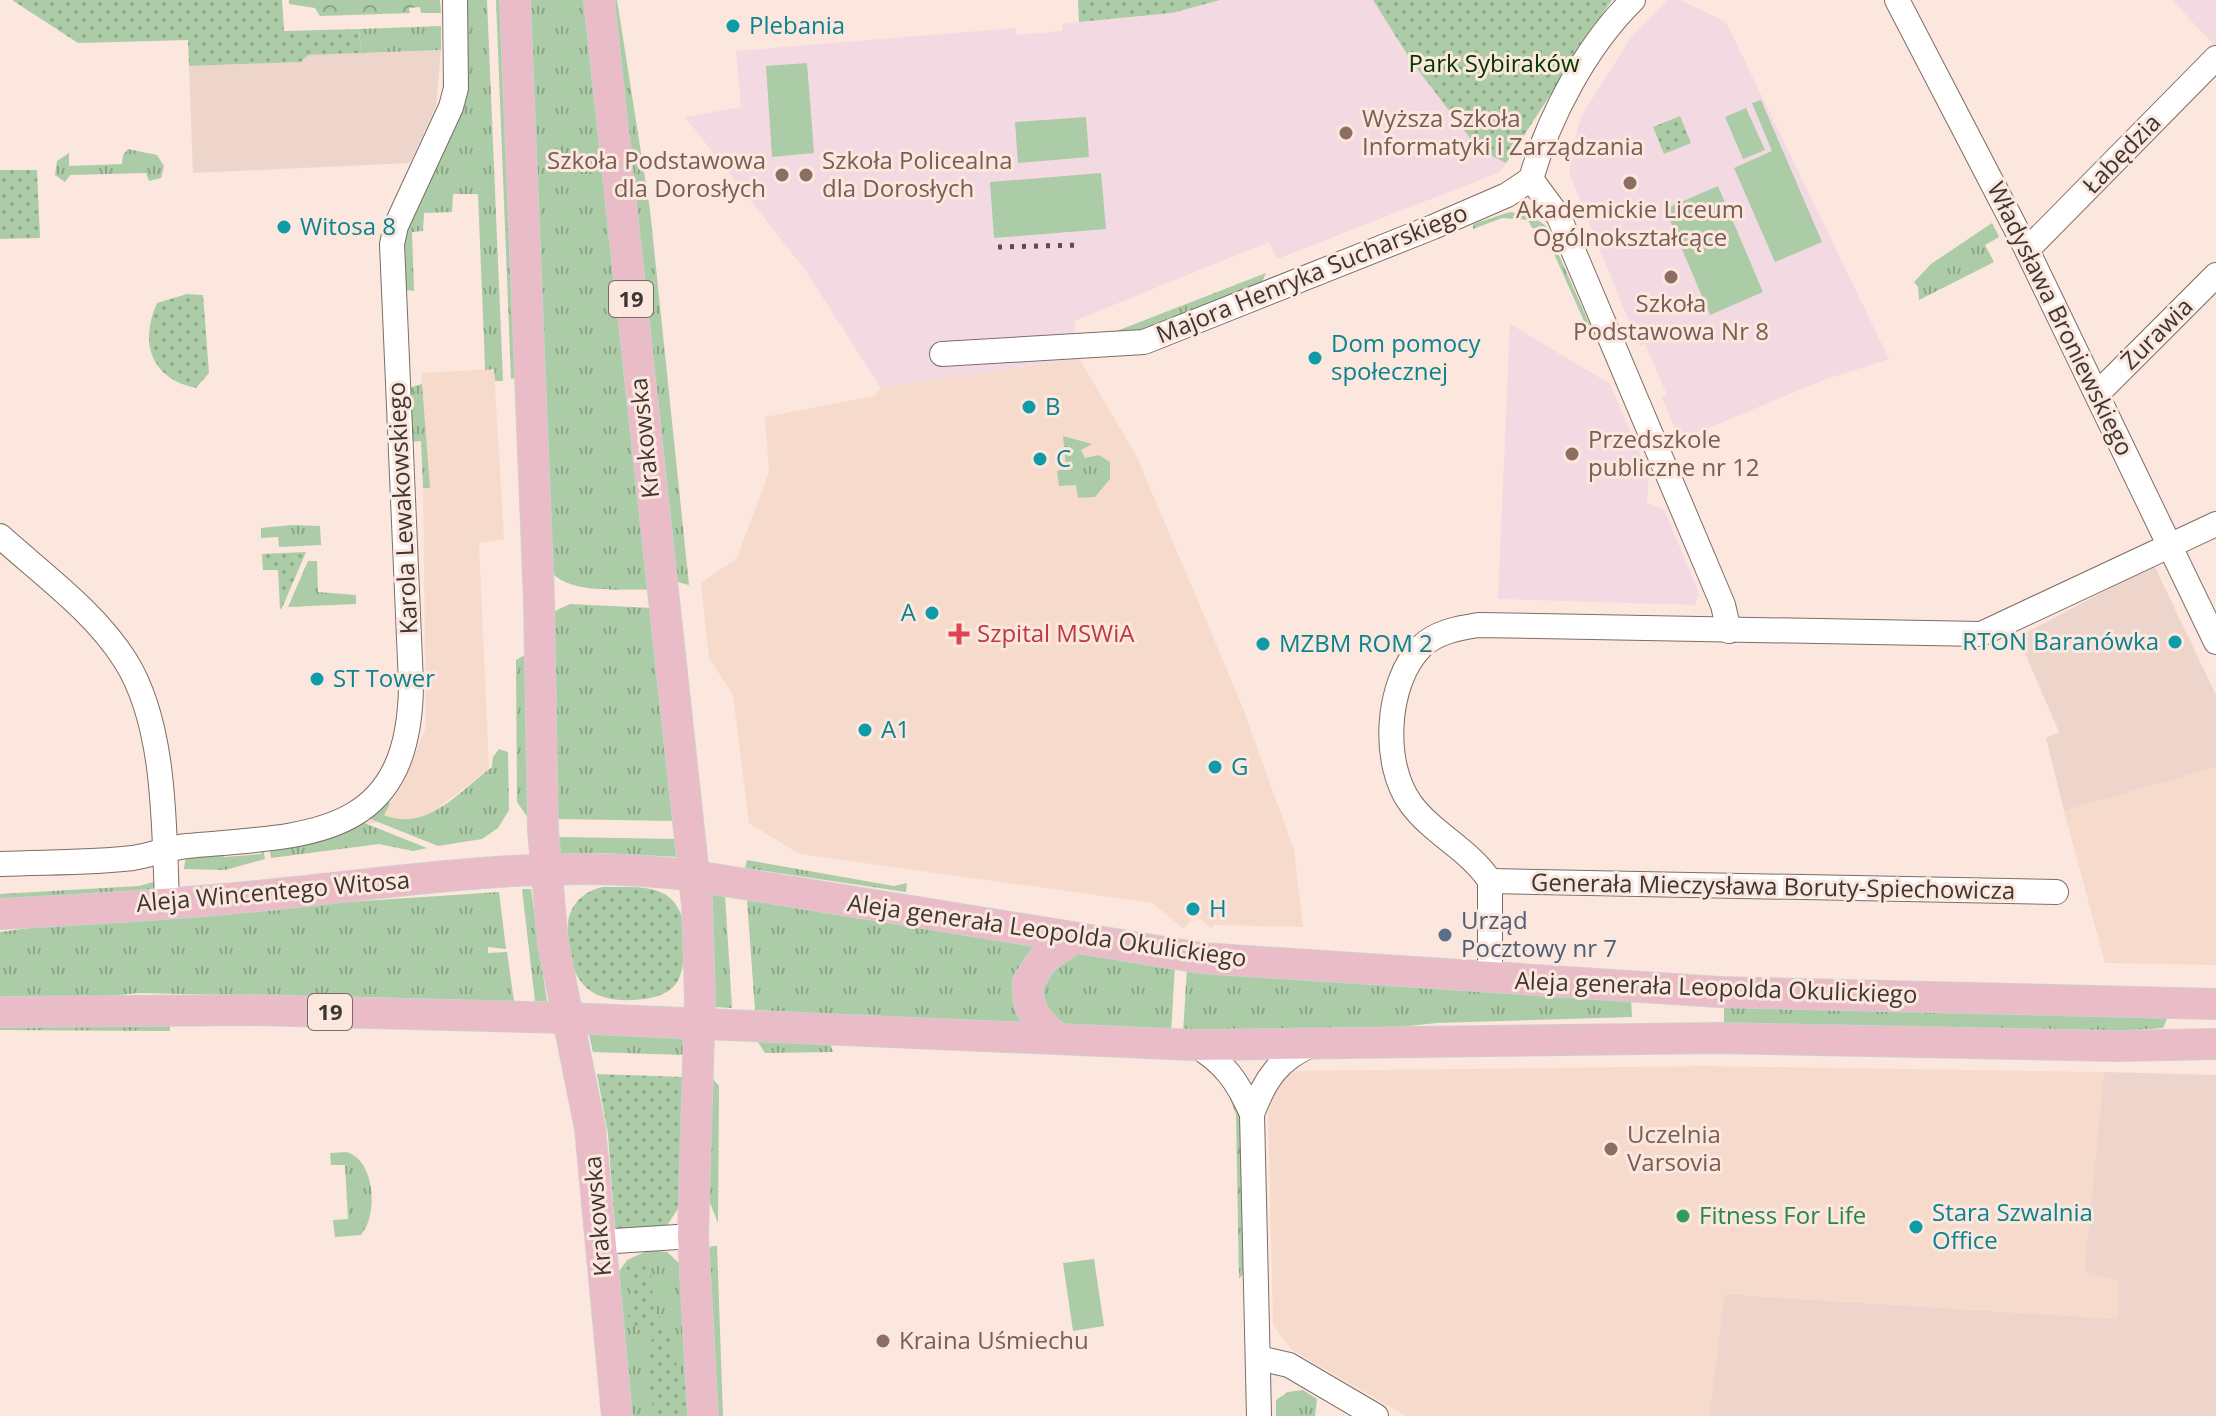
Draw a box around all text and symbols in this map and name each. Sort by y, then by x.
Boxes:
place label: Plebania [749,8,845,41]
marker: Plebania [724,17,742,35]
park label: Park Sybiraków [1408,46,1580,79]
place label: Wyższa Szkoła Informatyki i Zarządzania [1362,101,1644,162]
street label: Łabędzia [2075,106,2167,200]
marker: Wyższa Szkoła Informatyki i Zarządzania [1337,124,1355,142]
place label: Szkoła Podstawowa dla Dorosłych [547,143,766,204]
place label: Szkoła Policealna dla Dorosłych [822,143,1013,204]
marker: Szkoła Podstawowa dla Dorosłych [773,166,791,184]
marker: Szkoła Policealna dla Dorosłych [797,166,815,184]
marker: Akademickie Liceum Ogólnokształcące [1621,174,1639,192]
street label: Władysława Broniewskiego [1981,176,2142,461]
place label: Akademickie Liceum Ogólnokształcące [1516,192,1744,253]
street label: Majora Henryka Sucharskiego [1151,195,1472,350]
place label: Witosa 8 [300,209,396,242]
marker: Witosa 8 [275,218,293,236]
marker: Szkoła Podstawowa Nr 8 [1662,268,1680,286]
road number: 19 [609,281,653,317]
place label: Szkoła Podstawowa Nr 8 [1573,286,1769,347]
street label: Żurawia [2113,290,2199,376]
place label: Dom pomocy społecznej [1331,326,1482,387]
marker: Dom pomocy społecznej [1306,349,1324,367]
street label: Krakowska [621,376,666,500]
street label: Karola Lewakowskiego [378,381,425,635]
place label: B [1045,389,1061,422]
marker: B [1020,398,1038,416]
place label: Przedszkole publiczne nr 12 [1588,422,1760,483]
place label: C [1056,441,1071,474]
marker: Przedszkole publiczne nr 12 [1563,445,1581,463]
marker: C [1031,450,1049,468]
place label: A [901,595,917,628]
marker: A [923,604,941,622]
place label: Szpital MSWiA [977,616,1135,649]
marker: Szpital MSWiA [948,623,970,645]
place label: RTON Baranówka [1962,624,2159,657]
place label: MZBM ROM 2 [1279,626,1433,659]
marker: RTON Baranówka [2166,633,2184,651]
marker: MZBM ROM 2 [1254,635,1272,653]
place label: ST Tower [333,661,435,694]
marker: ST Tower [308,670,326,688]
place label: A1 [881,712,910,745]
marker: A1 [856,721,874,739]
place label: G [1231,749,1248,782]
marker: G [1206,758,1224,776]
street label: Aleja Wincentego Witosa [135,862,411,919]
street label: Generała Mieczysława Boruty-Spiechowicza [1531,865,2015,906]
street label: Aleja generała Leopolda Okulickiego [845,885,1249,974]
place label: H [1209,891,1227,924]
marker: H [1184,900,1202,918]
place label: Urząd Pocztowy nr 7 [1461,903,1617,964]
marker: Urząd Pocztowy nr 7 [1436,926,1454,944]
street label: Aleja generała Leopolda Okulickiego [1514,963,1918,1010]
road number: 19 [308,994,352,1030]
place label: Uczelnia Varsovia [1627,1117,1722,1178]
marker: Uczelnia Varsovia [1602,1140,1620,1158]
street label: Krakowska [575,1154,618,1278]
place label: Stara Szwalnia Office [1932,1195,2093,1256]
place label: Fitness For Life [1699,1198,1866,1231]
marker: Fitness For Life [1674,1207,1692,1225]
marker: Stara Szwalnia Office [1907,1218,1925,1236]
place label: Kraina Uśmiechu [899,1323,1089,1356]
marker: Kraina Uśmiechu [874,1332,892,1350]

